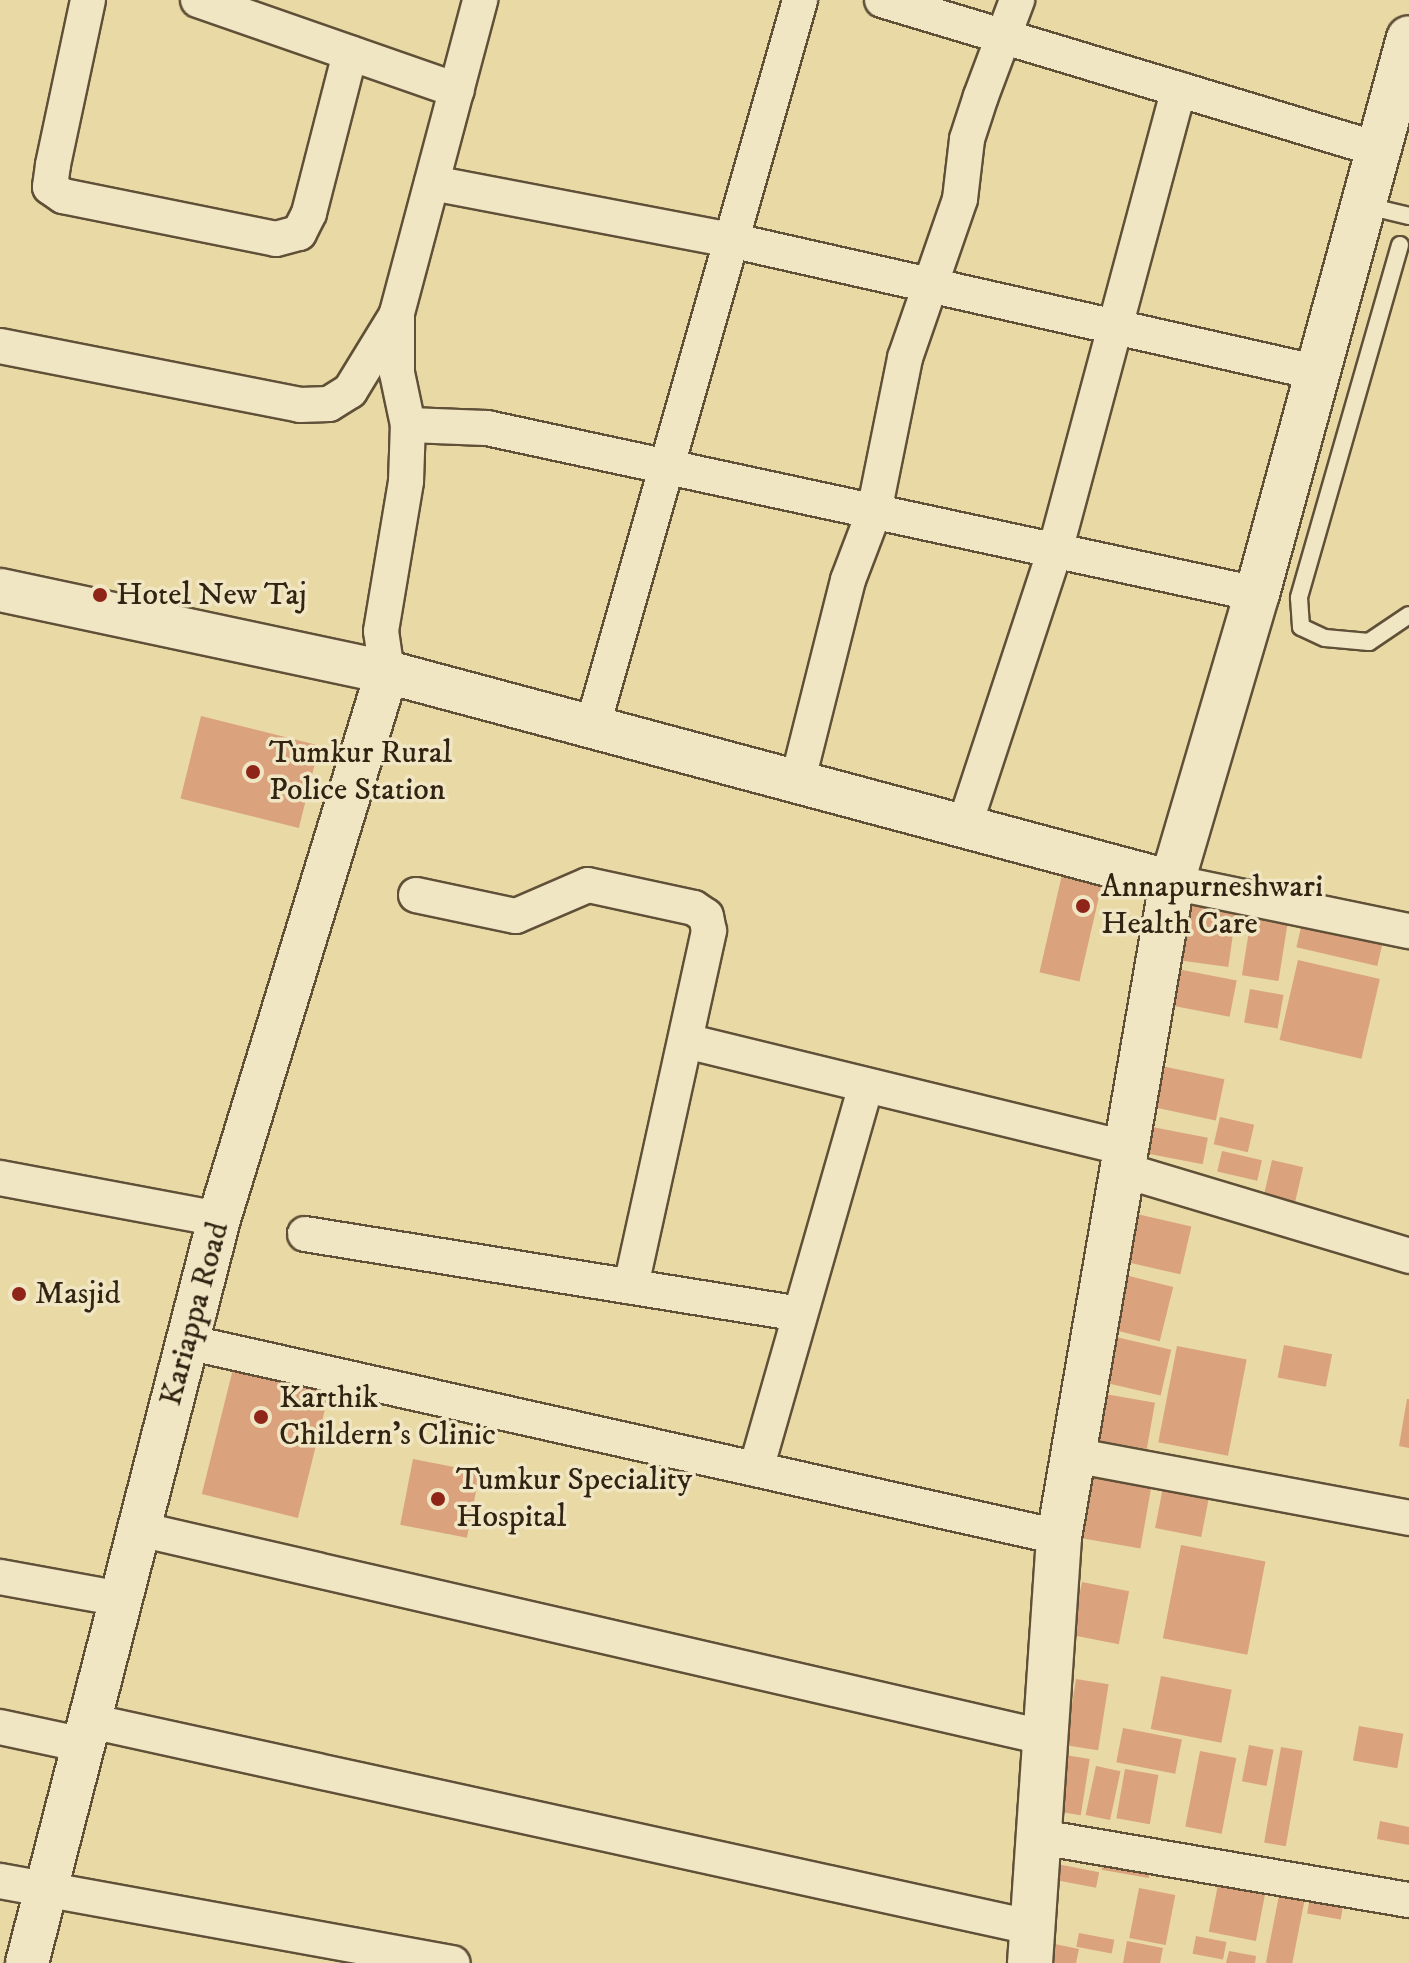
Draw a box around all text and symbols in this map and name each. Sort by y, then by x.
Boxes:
place label: Hotel New Taj [116,576,307,614]
marker: Hotel New Taj [91,586,109,604]
place label: Tumkur Rural Police Station [269,735,452,810]
marker: Tumkur Rural Police Station [244,763,262,781]
place label: Annapurneshwari Health Care [1101,869,1323,944]
marker: Annapurneshwari Health Care [1072,895,1094,917]
street label: Kariappa Road [152,1218,238,1410]
place label: Masjid [35,1275,120,1313]
marker: Masjid [10,1285,28,1303]
place label: Karthik Childern's Clinic [279,1380,496,1455]
marker: Karthik Childern's Clinic [250,1406,272,1428]
place label: Tumkur Speciality Hospital [456,1462,692,1537]
marker: Tumkur Speciality Hospital [427,1488,449,1510]

